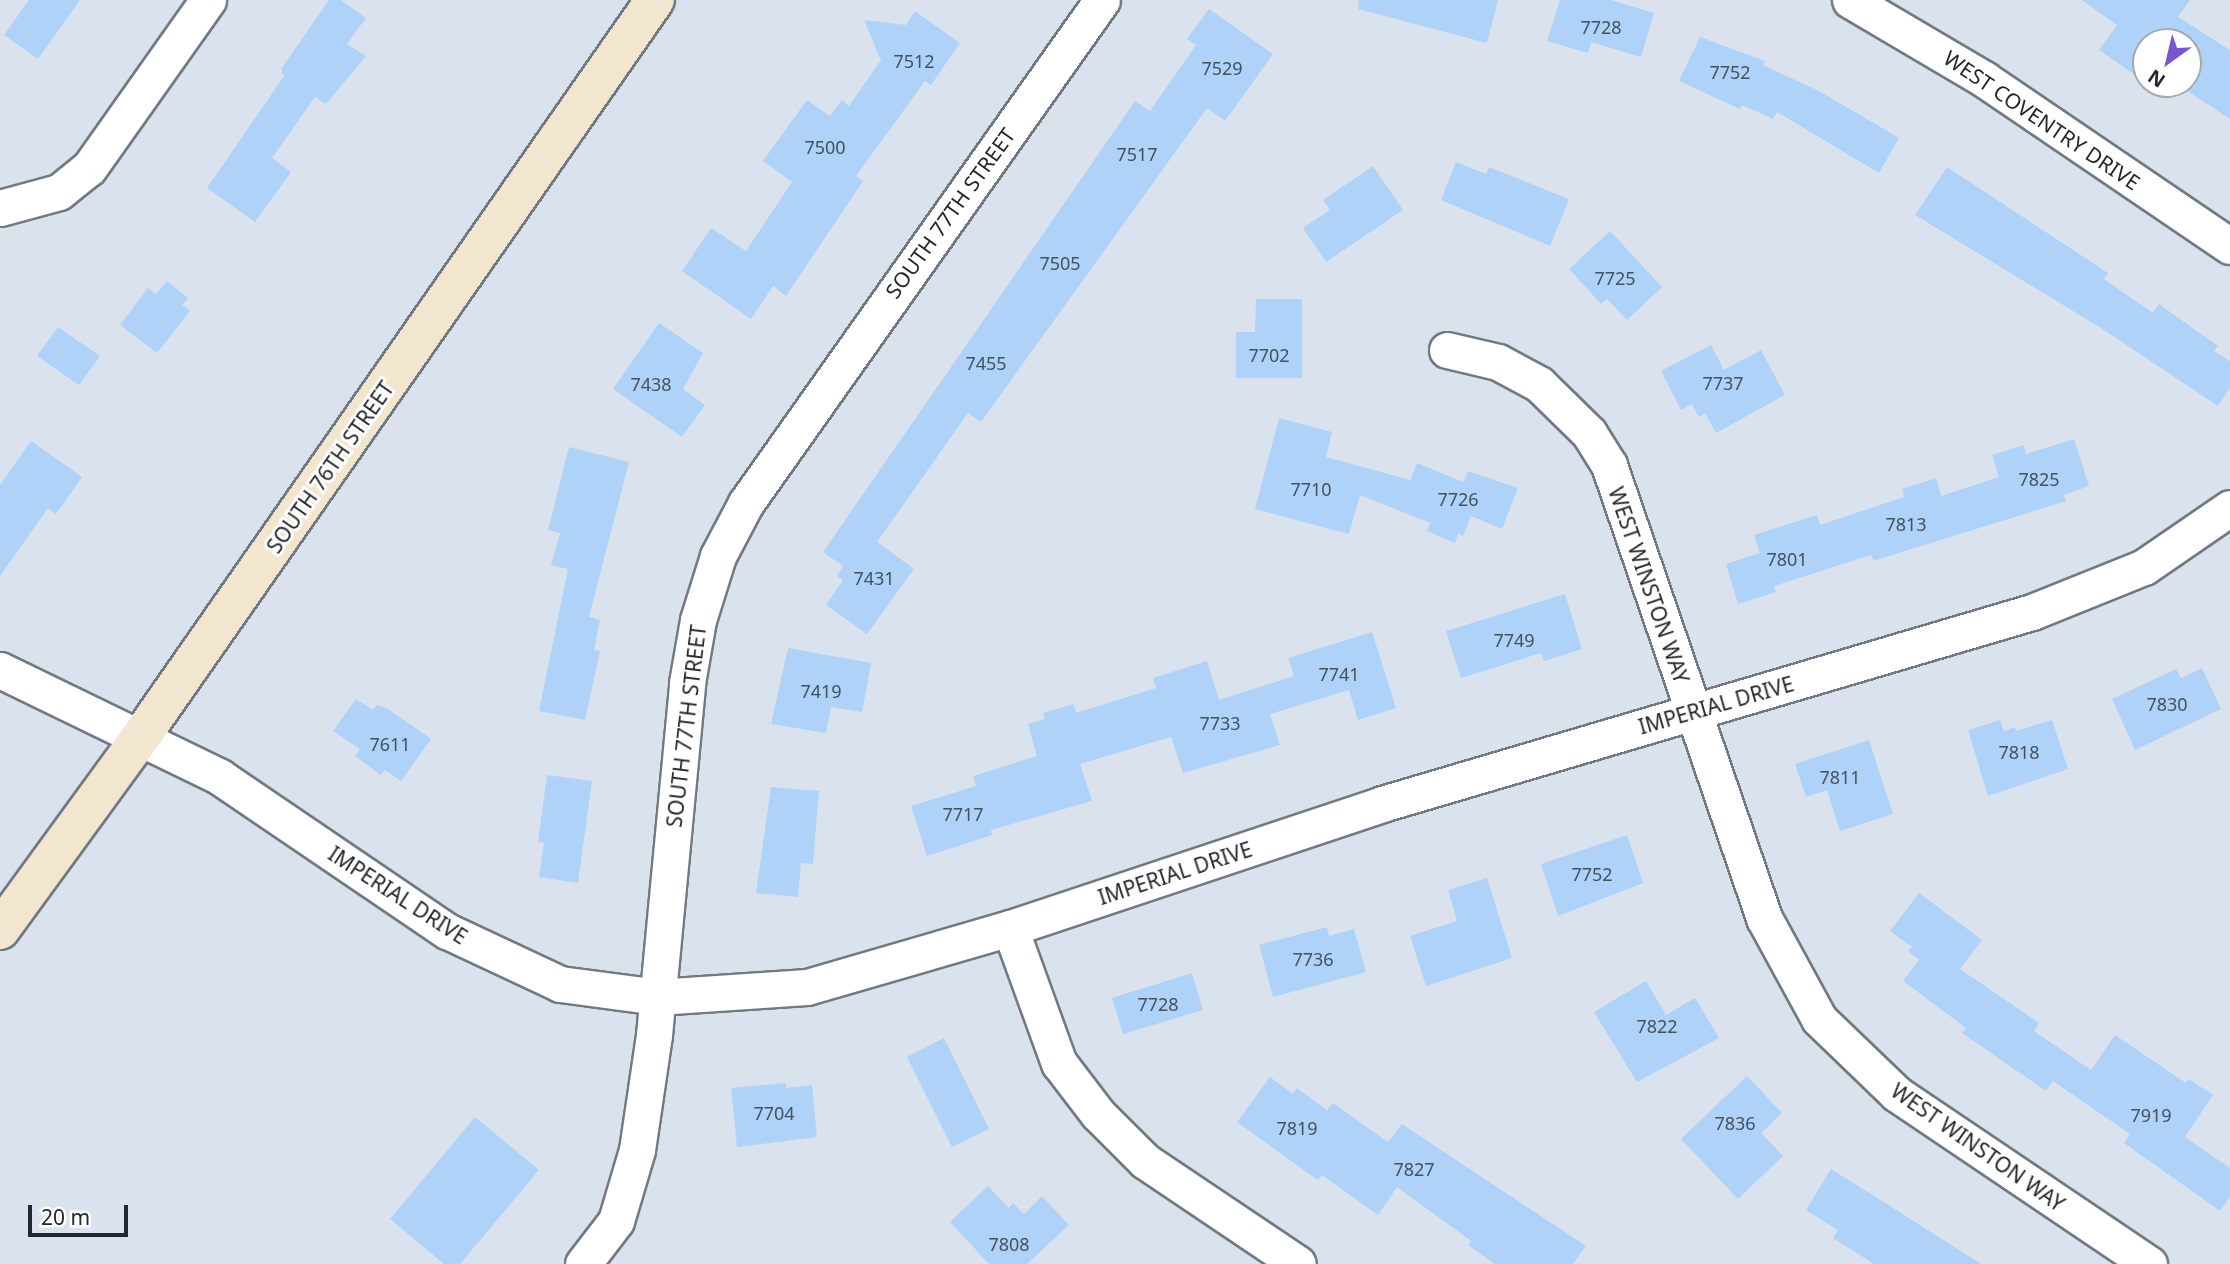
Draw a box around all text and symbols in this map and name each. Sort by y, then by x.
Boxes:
house number: 7728 [1580,16,1622,38]
north arrow [2132,28,2202,98]
street label: WEST COVENTRY DRIVE [1939,45,2145,195]
house number: 7512 [893,50,935,72]
house number: 7529 [1201,57,1243,79]
house number: 7752 [1709,61,1751,83]
text: N [2143,64,2170,94]
street label: SOUTH 77TH STREET [880,123,1020,303]
house number: 7500 [804,136,846,158]
house number: 7517 [1116,143,1158,165]
house number: 7505 [1039,252,1081,274]
house number: 7725 [1594,267,1636,289]
house number: 7702 [1248,344,1290,366]
house number: 7455 [965,352,1007,374]
house number: 7737 [1702,372,1744,394]
house number: 7438 [630,373,672,395]
street label: SOUTH 76TH STREET [261,376,399,558]
house number: 7825 [2018,468,2060,490]
house number: 7710 [1290,478,1332,500]
street label: WEST WINSTON WAY [1604,484,1694,686]
house number: 7726 [1437,488,1479,510]
house number: 7813 [1885,513,1927,535]
house number: 7801 [1766,548,1808,570]
house number: 7431 [853,567,895,589]
street label: SOUTH 77TH STREET [661,623,711,829]
house number: 7749 [1493,629,1535,651]
house number: 7741 [1318,663,1360,685]
street label: IMPERIAL DRIVE [1635,671,1797,739]
house number: 7419 [800,680,842,702]
house number: 7830 [2146,693,2188,715]
house number: 7733 [1199,712,1241,734]
house number: 7611 [369,733,411,755]
house number: 7818 [1998,741,2040,763]
house number: 7811 [1819,766,1861,788]
house number: 7717 [942,803,984,825]
street label: IMPERIAL DRIVE [1095,836,1255,910]
street label: IMPERIAL DRIVE [324,841,472,949]
house number: 7752 [1571,863,1613,885]
house number: 7736 [1292,948,1334,970]
house number: 7728 [1137,993,1179,1015]
house number: 7822 [1636,1015,1678,1037]
street label: WEST WINSTON WAY [1886,1078,2070,1216]
house number: 7704 [753,1102,795,1124]
house number: 7919 [2130,1104,2172,1126]
house number: 7836 [1714,1112,1756,1134]
house number: 7819 [1276,1117,1318,1139]
house number: 7827 [1393,1158,1435,1180]
scale bar [32,1190,131,1234]
text: 20 m [41,1203,90,1231]
house number: 7808 [988,1233,1030,1255]

